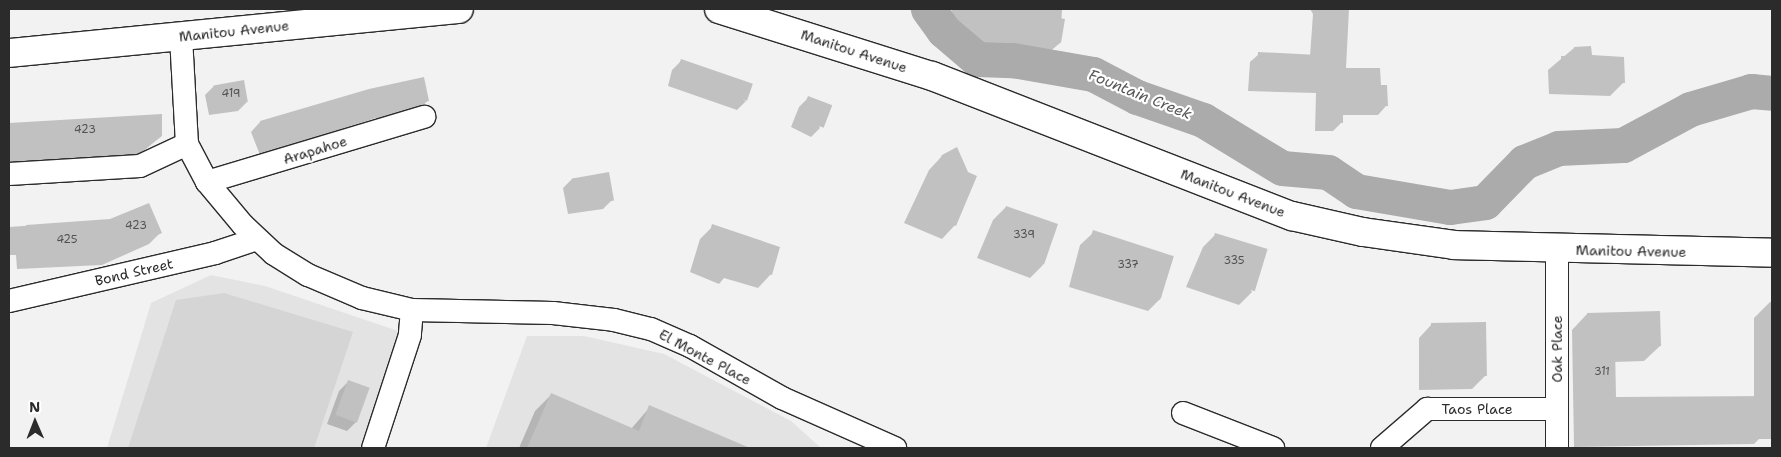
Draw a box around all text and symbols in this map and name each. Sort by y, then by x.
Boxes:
street label: Manitou Avenue [178,17,290,45]
street label: Manitou Avenue [799,26,909,76]
water label: Fountain Creek [1086,66,1194,124]
house number: 419 [221,87,241,101]
house number: 423 [74,123,96,137]
street label: Arapahoe [281,132,349,168]
street label: Manitou Avenue [1178,165,1288,221]
house number: 423 [125,219,147,233]
house number: 339 [1013,228,1035,242]
house number: 425 [56,233,78,247]
street label: Manitou Avenue [1576,242,1686,260]
house number: 335 [1223,254,1245,268]
street label: Bond Street [93,255,175,289]
house number: 337 [1117,258,1139,272]
street label: Oak Place [1549,315,1565,383]
street label: El Monte Place [656,326,754,388]
house number: 311 [1594,365,1610,379]
north arrow [10,397,60,447]
text: N [29,398,40,416]
street label: Taos Place [1441,401,1513,417]

